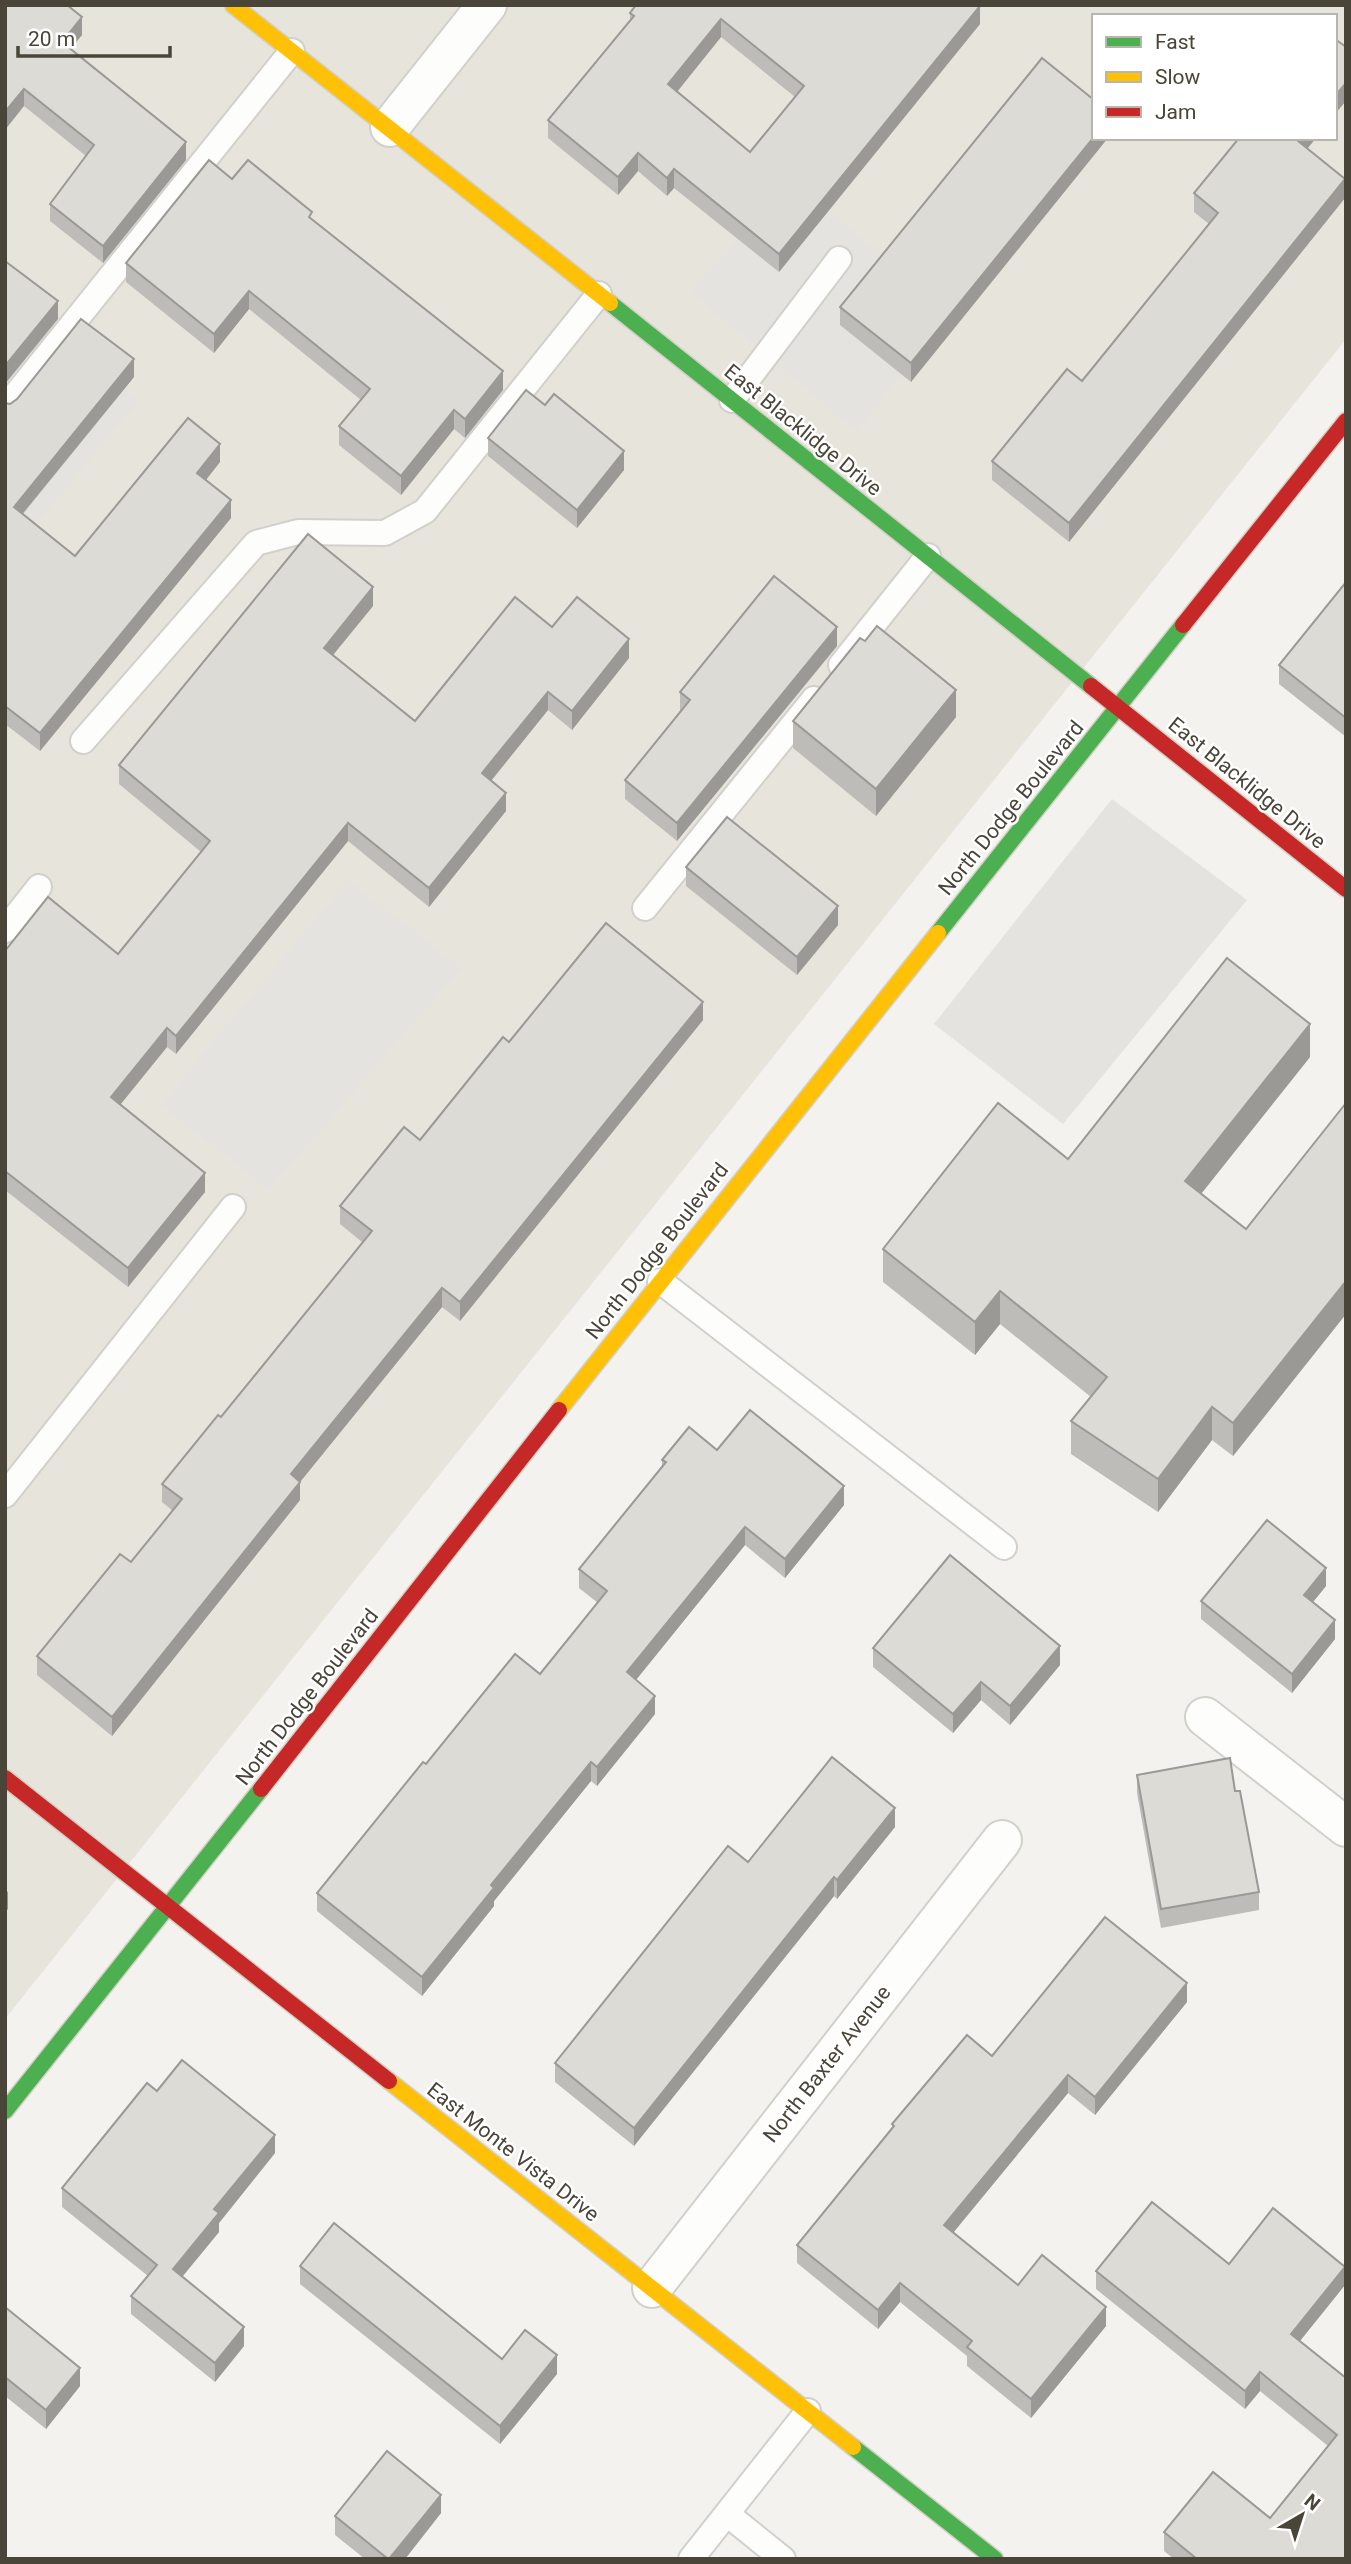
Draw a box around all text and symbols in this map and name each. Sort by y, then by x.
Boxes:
scale bar [18,14,170,58]
legend [1092,14,1337,140]
text: 20 m [28,27,75,51]
text: Fast [1155,30,1196,54]
text: Slow [1155,65,1201,89]
text: Jam [1155,100,1196,124]
street label: East Blacklidge Drive [720,359,886,501]
street label: East Blacklidge Drive [1164,712,1330,854]
street label: North Dodge Boulevard [933,716,1089,900]
street label: North Dodge Boulevard [581,1158,733,1344]
street label: North Dodge Boulevard [231,1604,383,1790]
street label: North Baxter Avenue [758,1981,896,2147]
street label: East Monte Vista Drive [422,2077,604,2227]
north arrow [1267,2480,1337,2550]
text: N [1300,2489,1325,2515]

